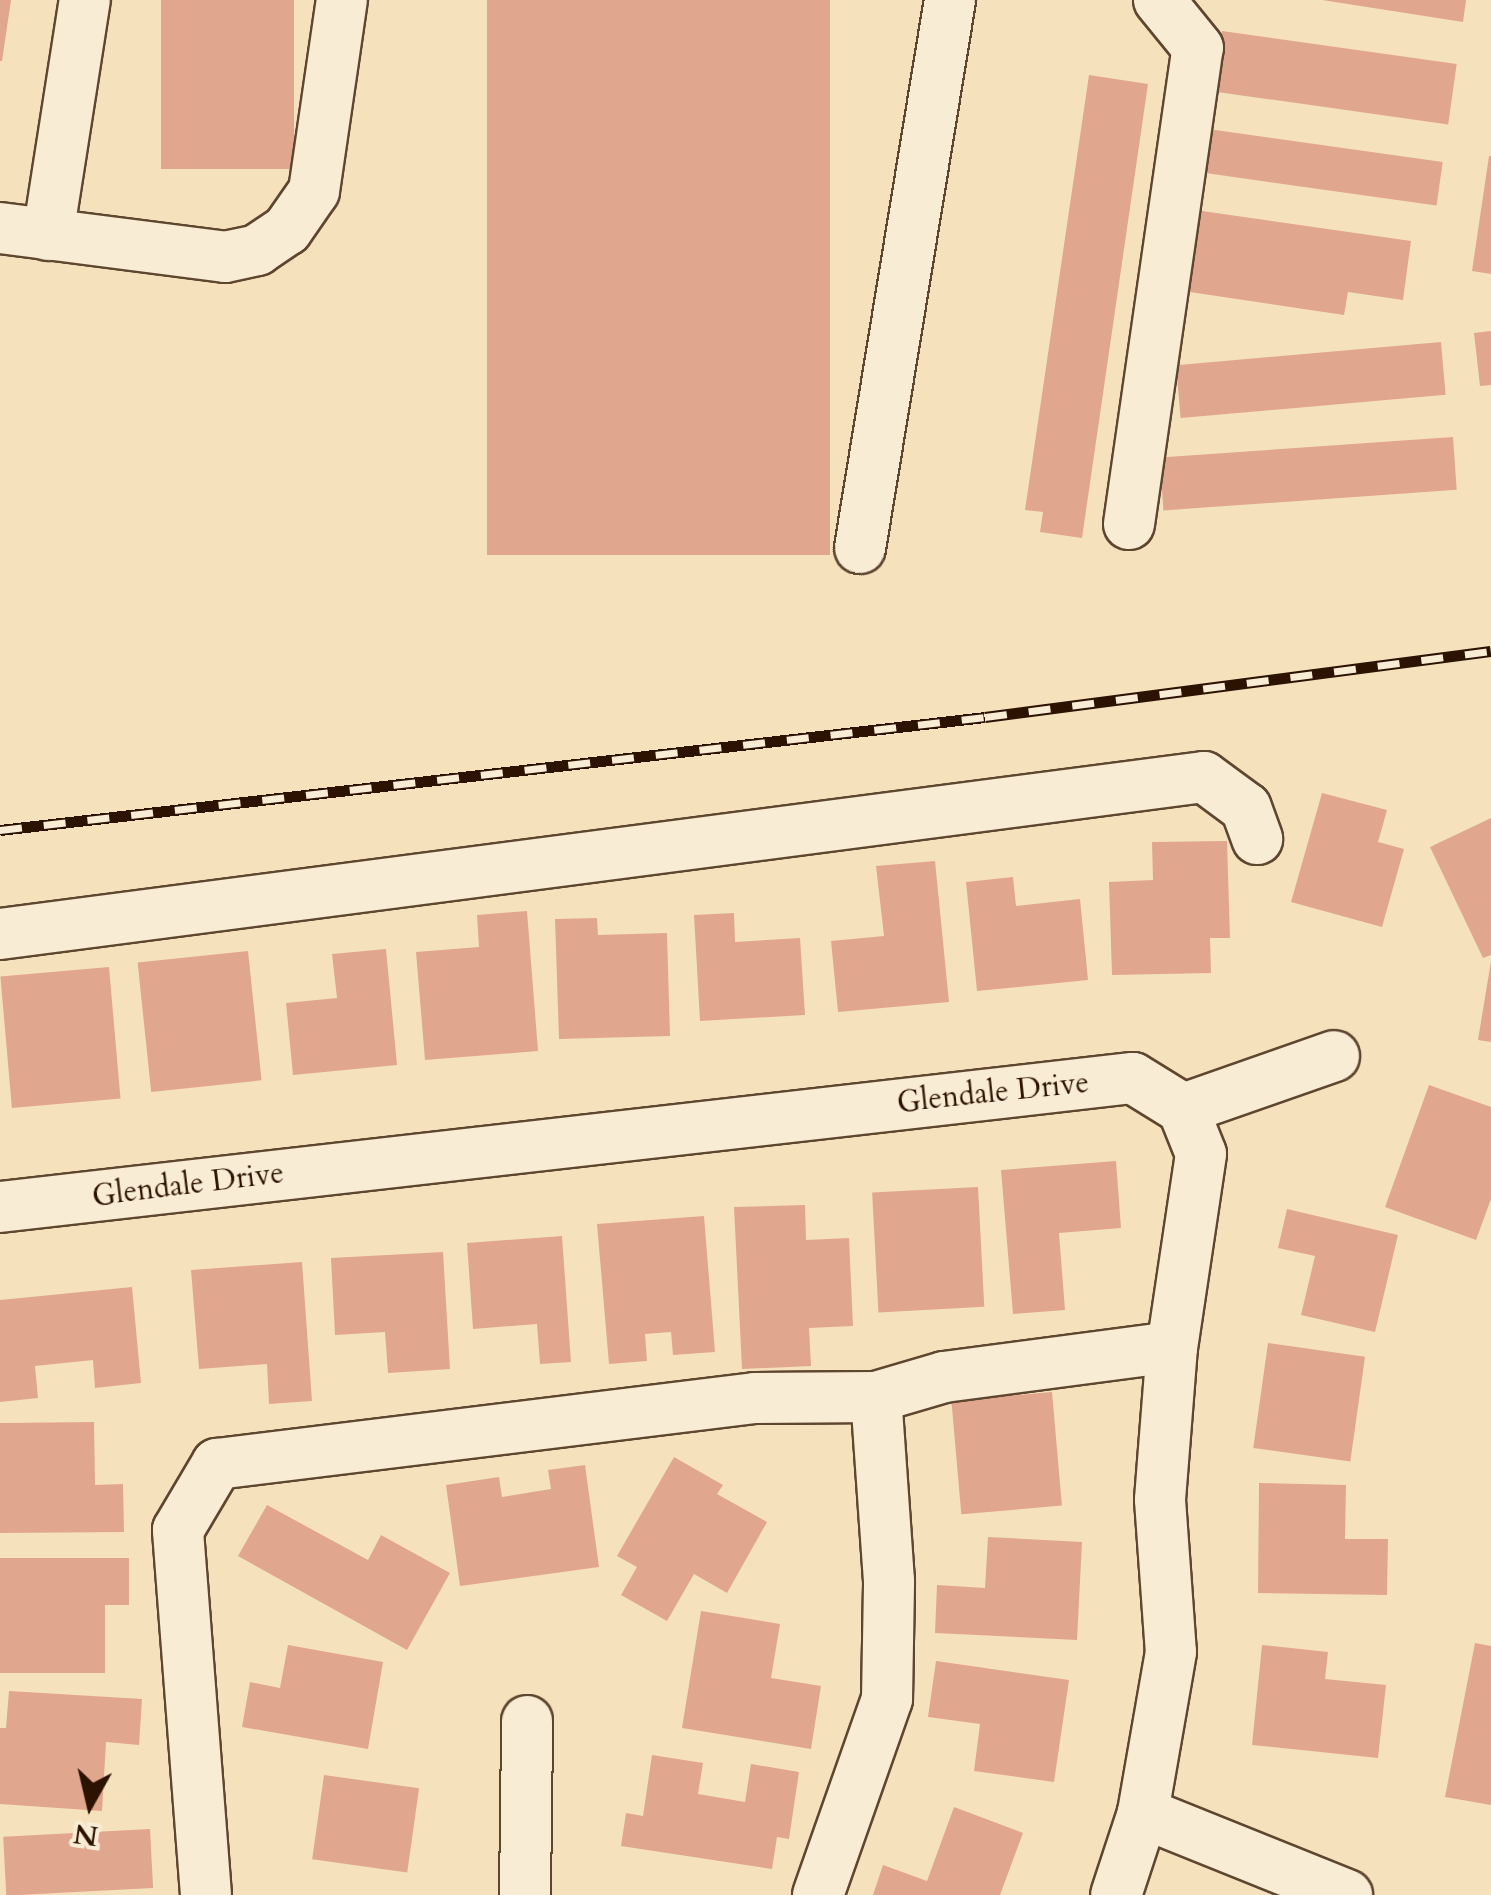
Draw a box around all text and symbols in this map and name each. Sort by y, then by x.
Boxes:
street label: Glendale Drive [895,1065,1091,1121]
street label: Glendale Drive [90,1155,286,1215]
north arrow [40,1755,140,1855]
text: N [71,1814,101,1855]

